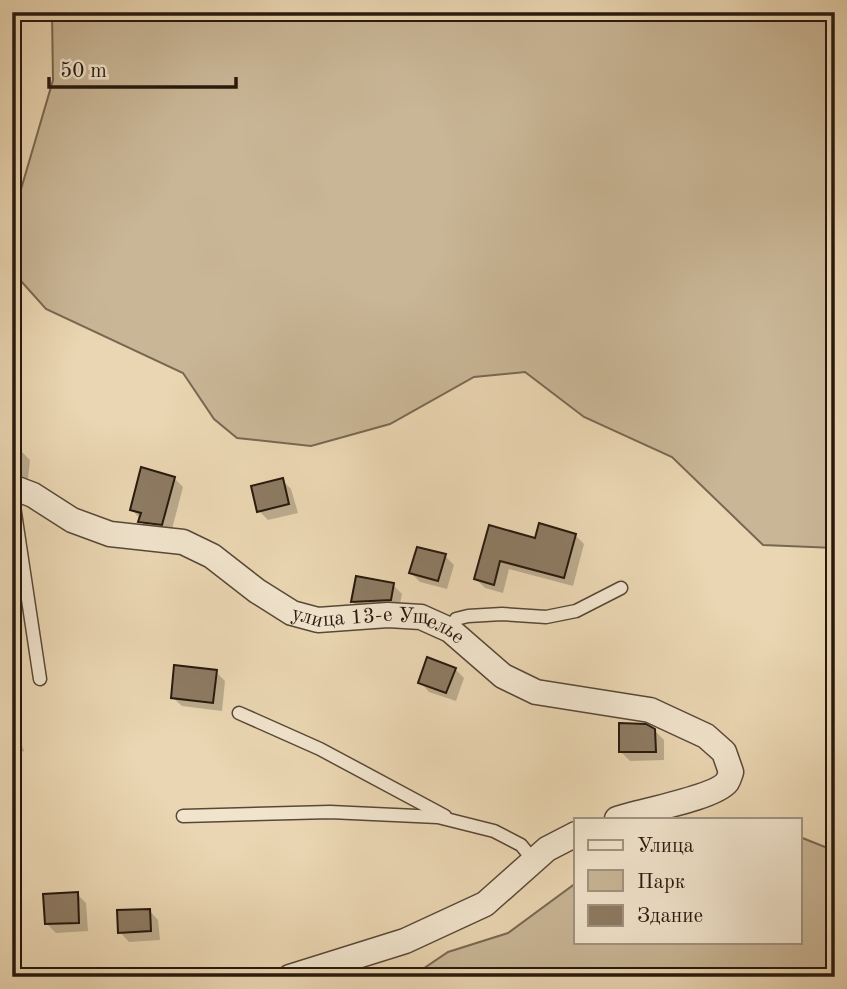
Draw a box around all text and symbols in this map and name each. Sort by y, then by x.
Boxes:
scale bar [49,46,236,90]
text: 50 m [60,61,107,82]
street label: улица 13-е Ущелье [289,603,469,648]
legend [574,818,802,944]
text: Улица [637,836,694,857]
text: Парк [637,872,686,893]
text: Здание [637,906,703,927]

